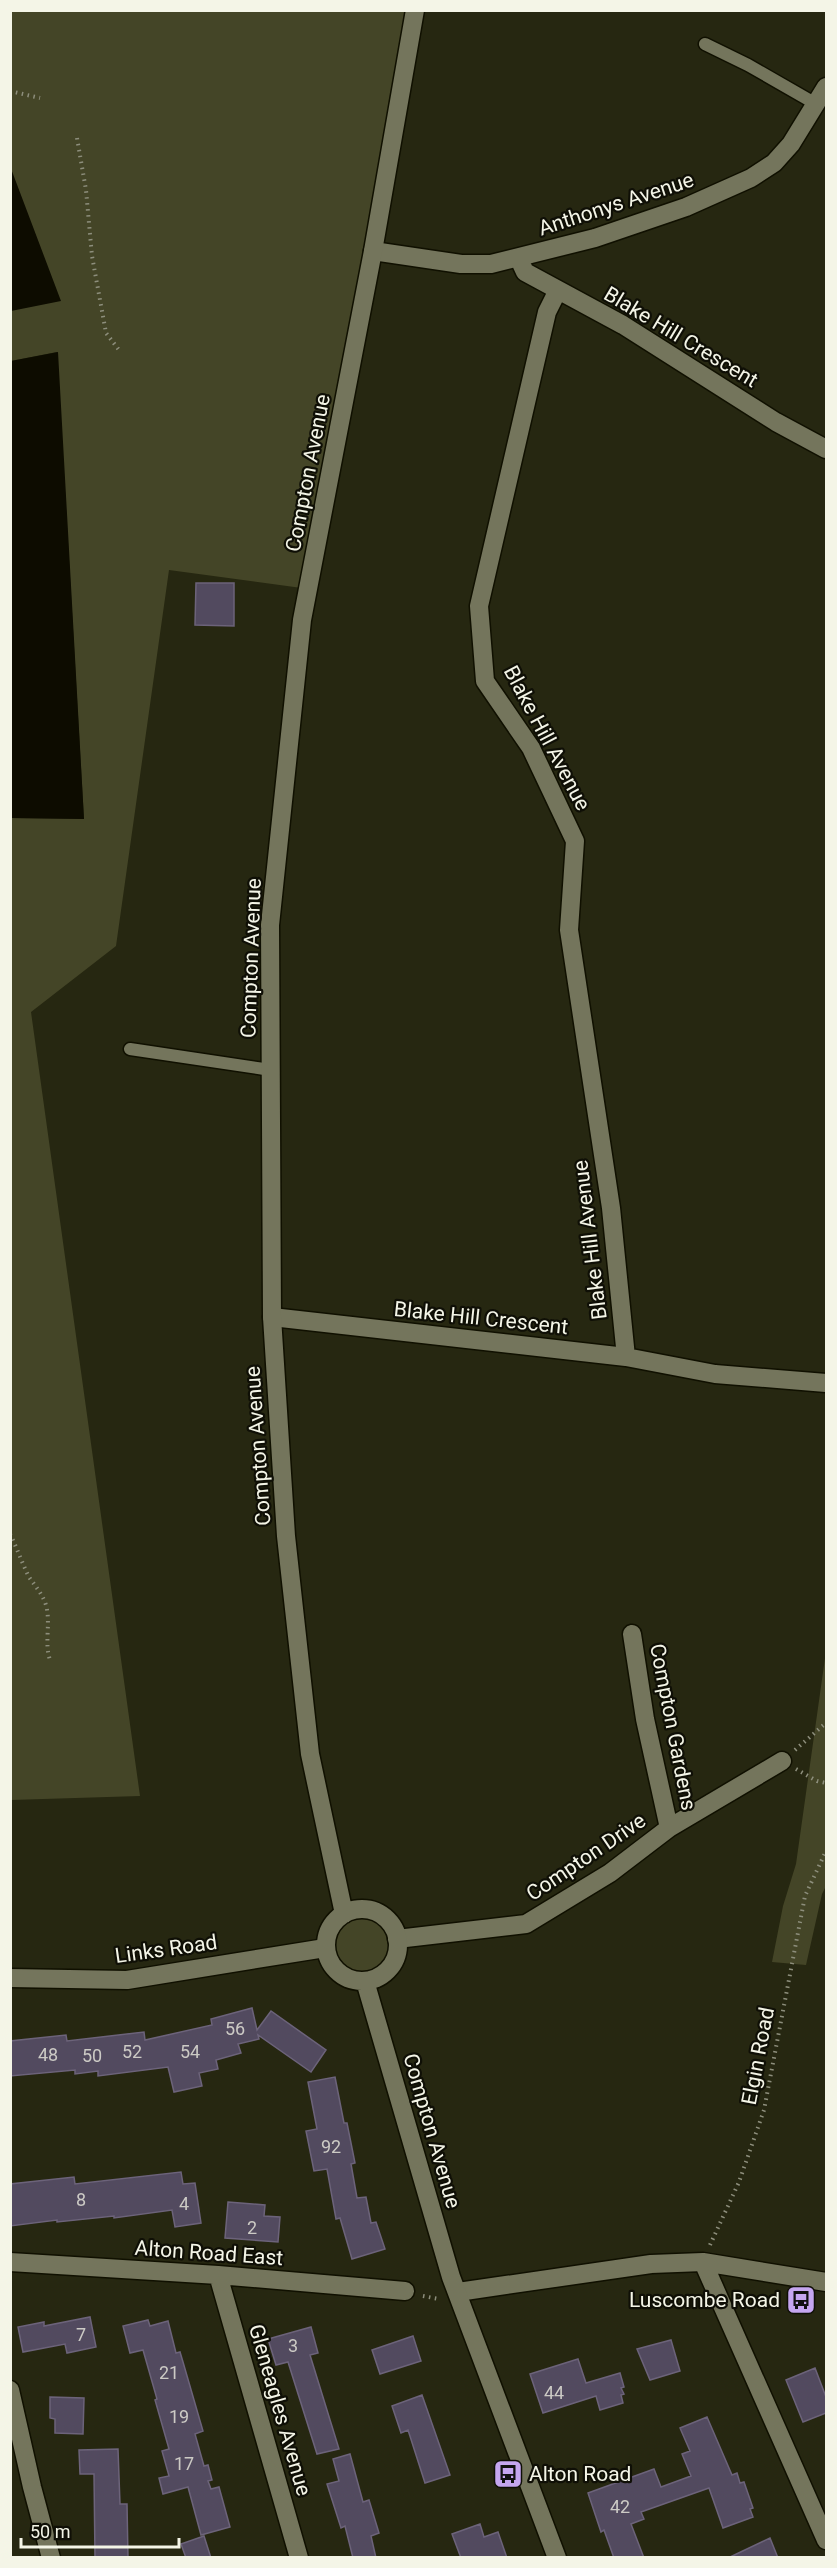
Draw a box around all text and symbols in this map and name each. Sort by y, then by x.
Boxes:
street label: Anthonys Avenue [535,168,697,240]
street label: Blake Hill Crescent [600,282,762,392]
street label: Compton Avenue [281,392,335,554]
street label: Blake Hill Avenue [499,661,595,815]
street label: Compton Avenue [236,878,266,1038]
street label: Blake Hill Avenue [568,1159,612,1321]
street label: Blake Hill Crescent [393,1297,569,1339]
street label: Compton Avenue [240,1365,276,1527]
street label: Compton Gardens [645,1642,701,1812]
street label: Compton Drive [522,1808,650,1906]
street label: Links Road [113,1930,219,1968]
street label: Elgin Road [737,2005,779,2107]
house number: 56 [225,2018,245,2039]
house number: 52 [122,2041,142,2062]
house number: 54 [180,2041,200,2062]
house number: 48 [38,2044,58,2065]
house number: 50 [82,2045,102,2066]
street label: Compton Avenue [398,2051,466,2211]
house number: 92 [321,2136,341,2157]
house number: 8 [76,2189,86,2210]
house number: 4 [179,2193,189,2214]
house number: 2 [247,2217,257,2238]
street label: Alton Road East [134,2236,284,2270]
bus stop icon: Luscombe Road [785,2284,817,2316]
place label: Luscombe Road [629,2288,780,2312]
street label: Gleneagles Avenue [244,2321,316,2499]
house number: 7 [76,2324,86,2345]
house number: 3 [288,2335,298,2356]
house number: 21 [159,2362,179,2383]
house number: 44 [544,2382,564,2403]
house number: 19 [169,2406,189,2427]
house number: 17 [174,2453,194,2474]
bus stop icon: Alton Road [492,2458,524,2490]
place label: Alton Road [529,2462,631,2486]
house number: 42 [610,2496,630,2517]
scale bar [21,2511,178,2549]
text: 50 m [30,2521,70,2542]

